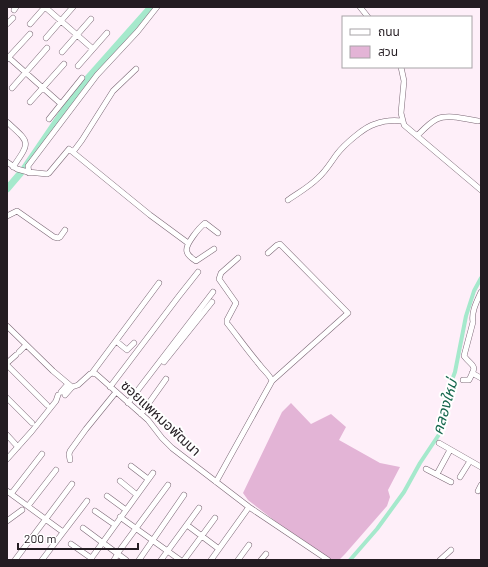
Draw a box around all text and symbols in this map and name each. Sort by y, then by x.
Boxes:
legend [342,16,472,68]
text: ถนน [378,24,400,38]
text: สวน [378,44,398,58]
water label: คลองใหม่ [428,375,461,437]
street label: ซอยแพหมอพัฒนา [118,376,205,459]
scale bar [18,525,138,551]
text: 200 m [24,531,56,545]

